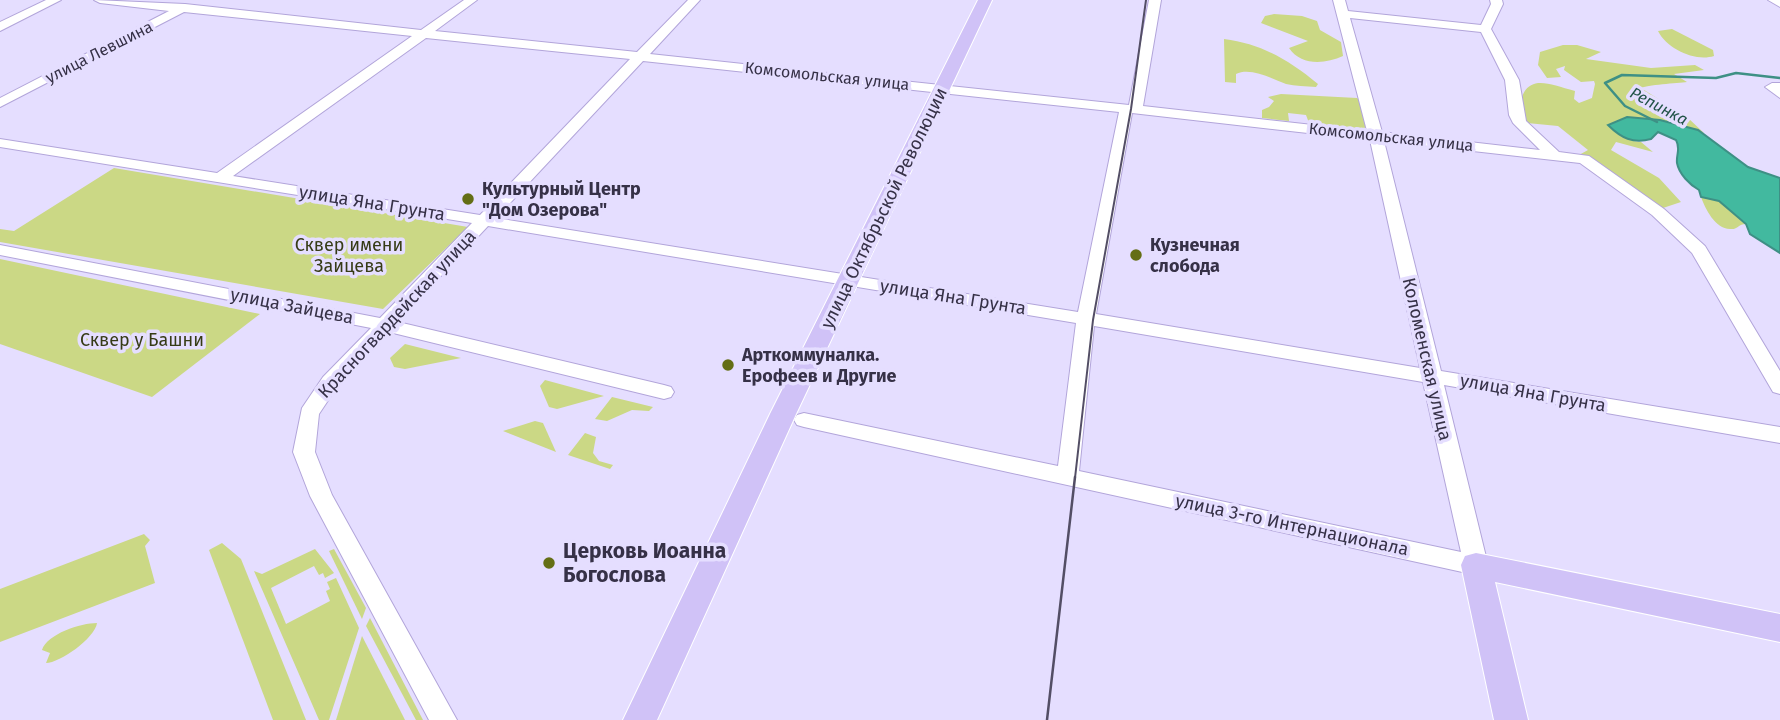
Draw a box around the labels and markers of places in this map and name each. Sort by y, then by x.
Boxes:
place label: Культурный Центр "Дом Озерова" [482,178,641,221]
marker: Культурный Центр "Дом Озерова" [460,191,476,207]
place label: Кузнечная слобода [1150,234,1240,277]
marker: Кузнечная слобода [1128,247,1144,263]
place label: Арткоммуналка. Ерофеев и Другие [741,344,897,387]
marker: Арткоммуналка. Ерофеев и Другие [720,357,736,373]
place label: Церковь Иоанна Богослова [563,538,726,588]
marker: Церковь Иоанна Богослова [541,555,557,571]

